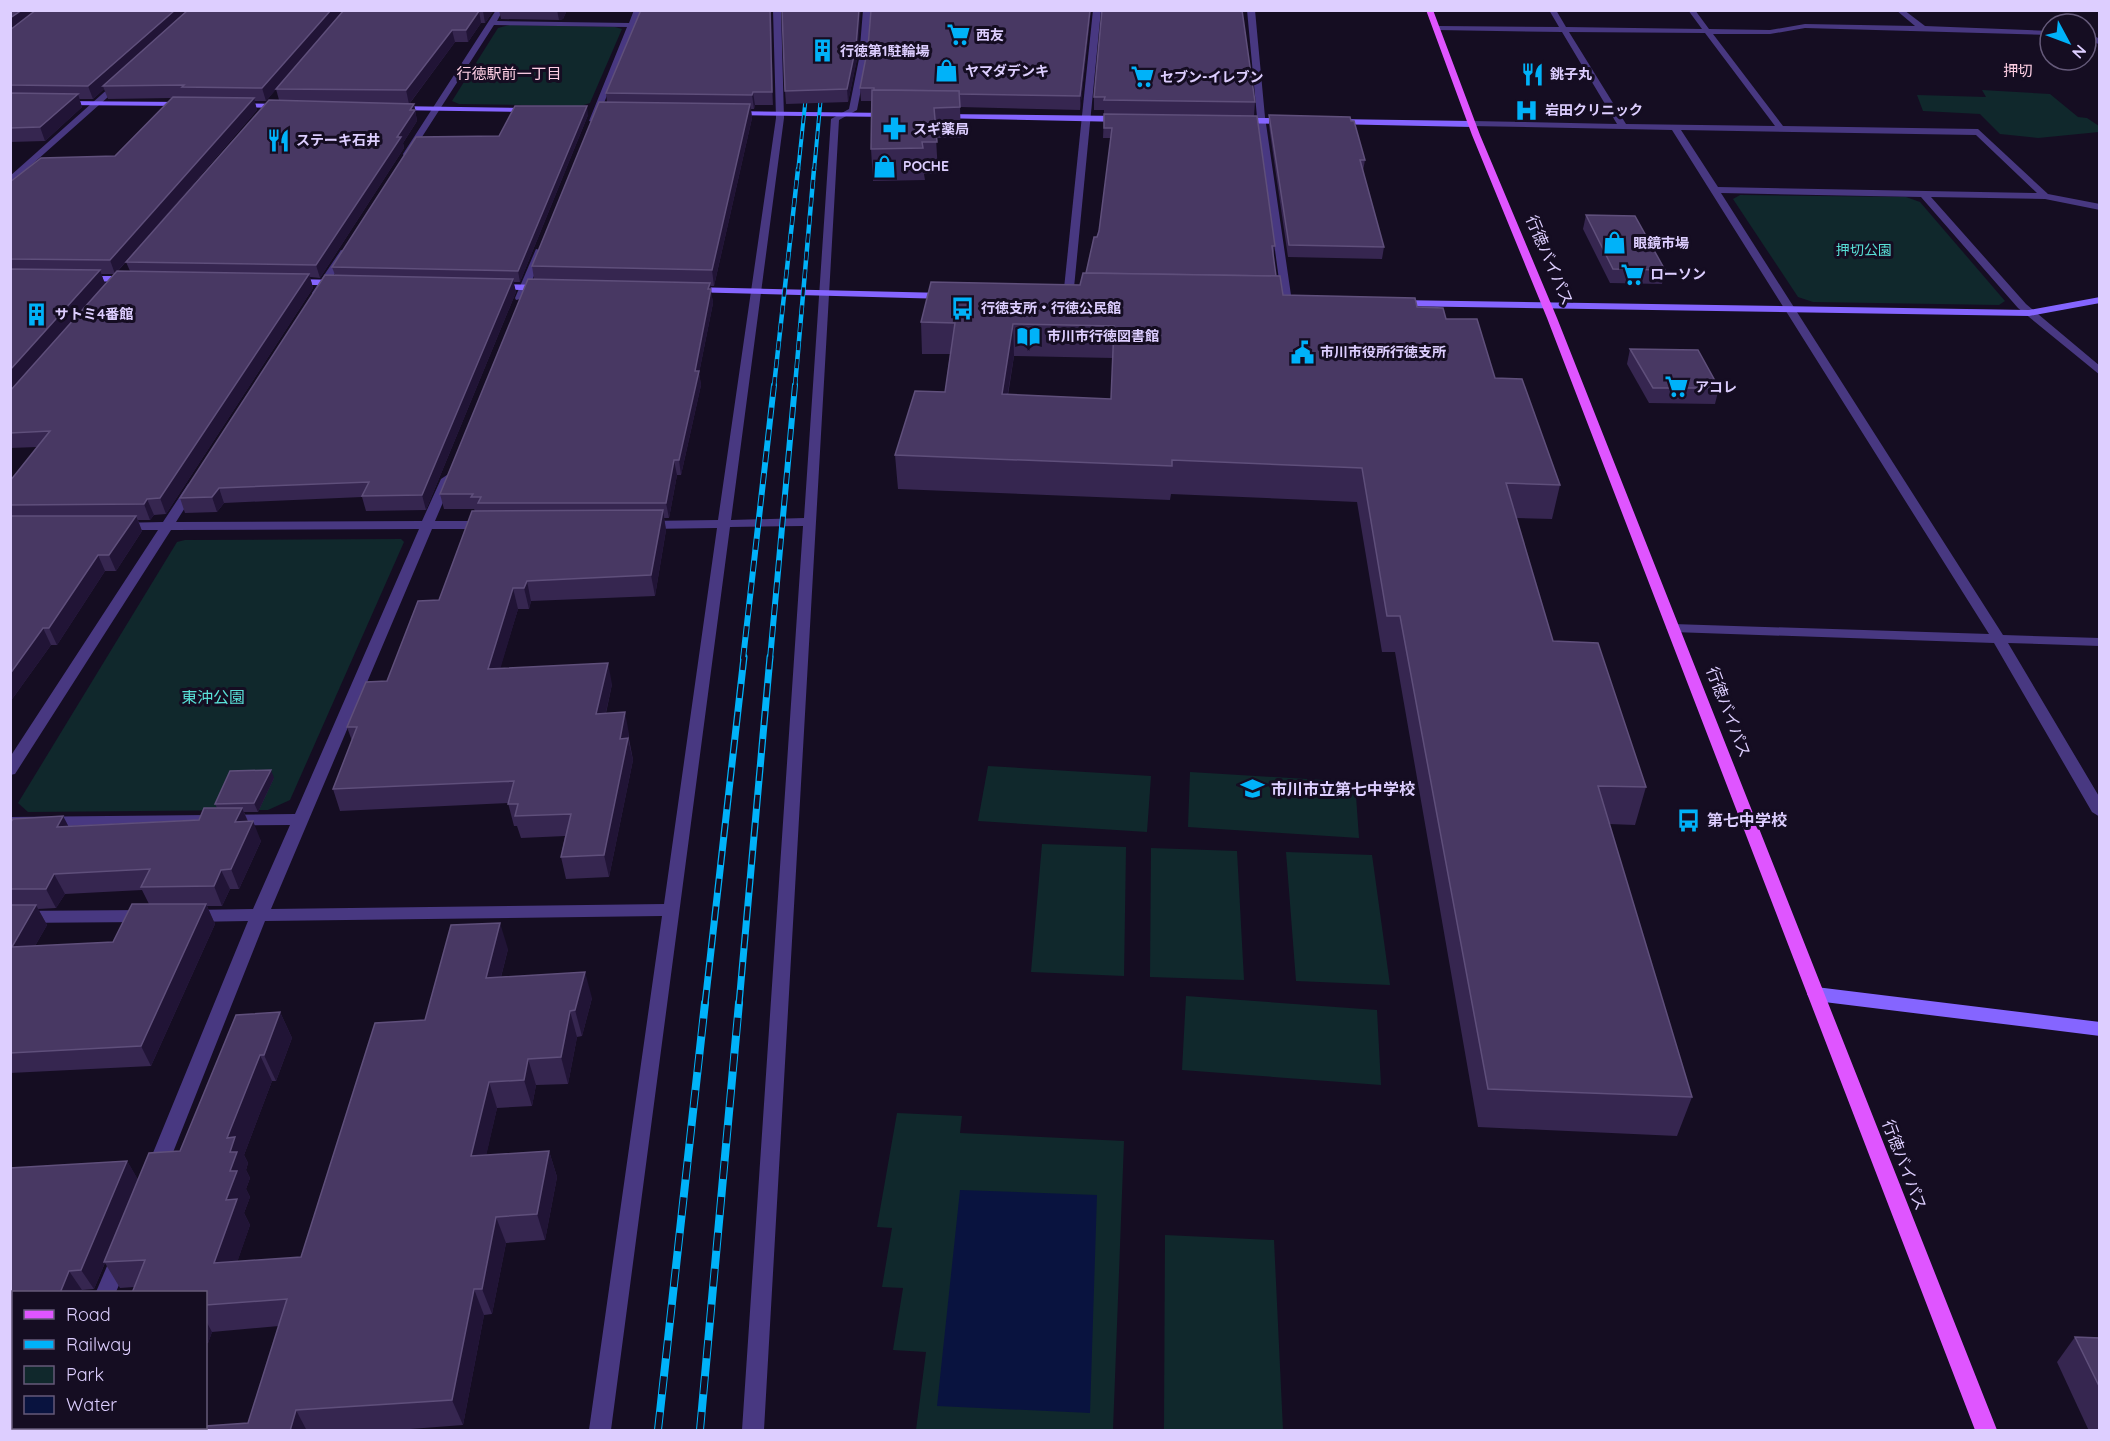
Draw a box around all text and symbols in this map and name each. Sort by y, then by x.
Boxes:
north arrow [2038,12,2098,72]
supermarket icon: 西友 [945,22,971,48]
place label: 西友 [976,26,1004,44]
building icon: 行徳第1駐輪場 [809,38,835,64]
text: N [2068,41,2091,63]
place label: 行徳第1駐輪場 [840,42,929,60]
shop icon: ヤマダデンキ [934,58,960,84]
restaurant icon: 銚子丸 [1519,61,1545,87]
district label: 押切 [2003,61,2033,80]
place label: ヤマダデンキ [965,62,1049,80]
district label: 行徳駅前一丁目 [456,64,562,83]
supermarket icon: セブン-イレブン [1129,64,1155,90]
place label: 銚子丸 [1550,65,1592,83]
place label: セブン-イレブン [1160,68,1264,86]
hospital icon: 岩田クリニック [1514,97,1540,123]
place label: 岩田クリニック [1545,101,1643,119]
pharmacy icon: スギ薬局 [882,116,908,142]
place label: スギ薬局 [913,120,969,138]
restaurant icon: ステーキ石井 [265,127,291,153]
place label: ステーキ石井 [296,131,380,149]
shop icon: POCHE [872,153,898,179]
place label: POCHE [903,157,949,175]
street label: 行徳バイパス [1522,212,1578,308]
shop icon: 眼鏡市場 [1602,230,1628,256]
place label: 眼鏡市場 [1633,234,1689,252]
park label: 押切公園 [1836,241,1892,259]
supermarket icon: ローソン [1619,261,1645,287]
place label: ローソン [1650,265,1706,283]
bus stop icon: 行徳支所・行徳公民館 [950,295,976,321]
place label: 行徳支所・行徳公民館 [981,299,1121,317]
building icon: サトミ4番館 [24,301,50,327]
place label: サトミ4番館 [55,305,133,323]
library icon: 市川市行徳図書館 [1016,323,1042,349]
place label: 市川市行徳図書館 [1047,327,1159,345]
public building icon: 市川市役所行徳支所 [1289,339,1315,365]
place label: 市川市役所行徳支所 [1320,343,1446,361]
supermarket icon: アコレ [1664,374,1690,400]
place label: アコレ [1695,378,1737,396]
street label: 行徳バイパス [1703,664,1755,760]
park label: 東沖公園 [181,687,245,707]
school or university icon: 市川市立第七中学校 [1240,776,1266,802]
place label: 市川市立第七中学校 [1271,779,1415,799]
bus stop icon: 第七中学校 [1676,807,1702,833]
place label: 第七中学校 [1707,810,1787,830]
street label: 行徳バイパス [1879,1117,1931,1213]
legend [12,1291,207,1429]
text: Road [66,1303,111,1326]
text: Railway [66,1333,132,1356]
text: Park [66,1363,104,1386]
text: Water [66,1393,117,1416]

